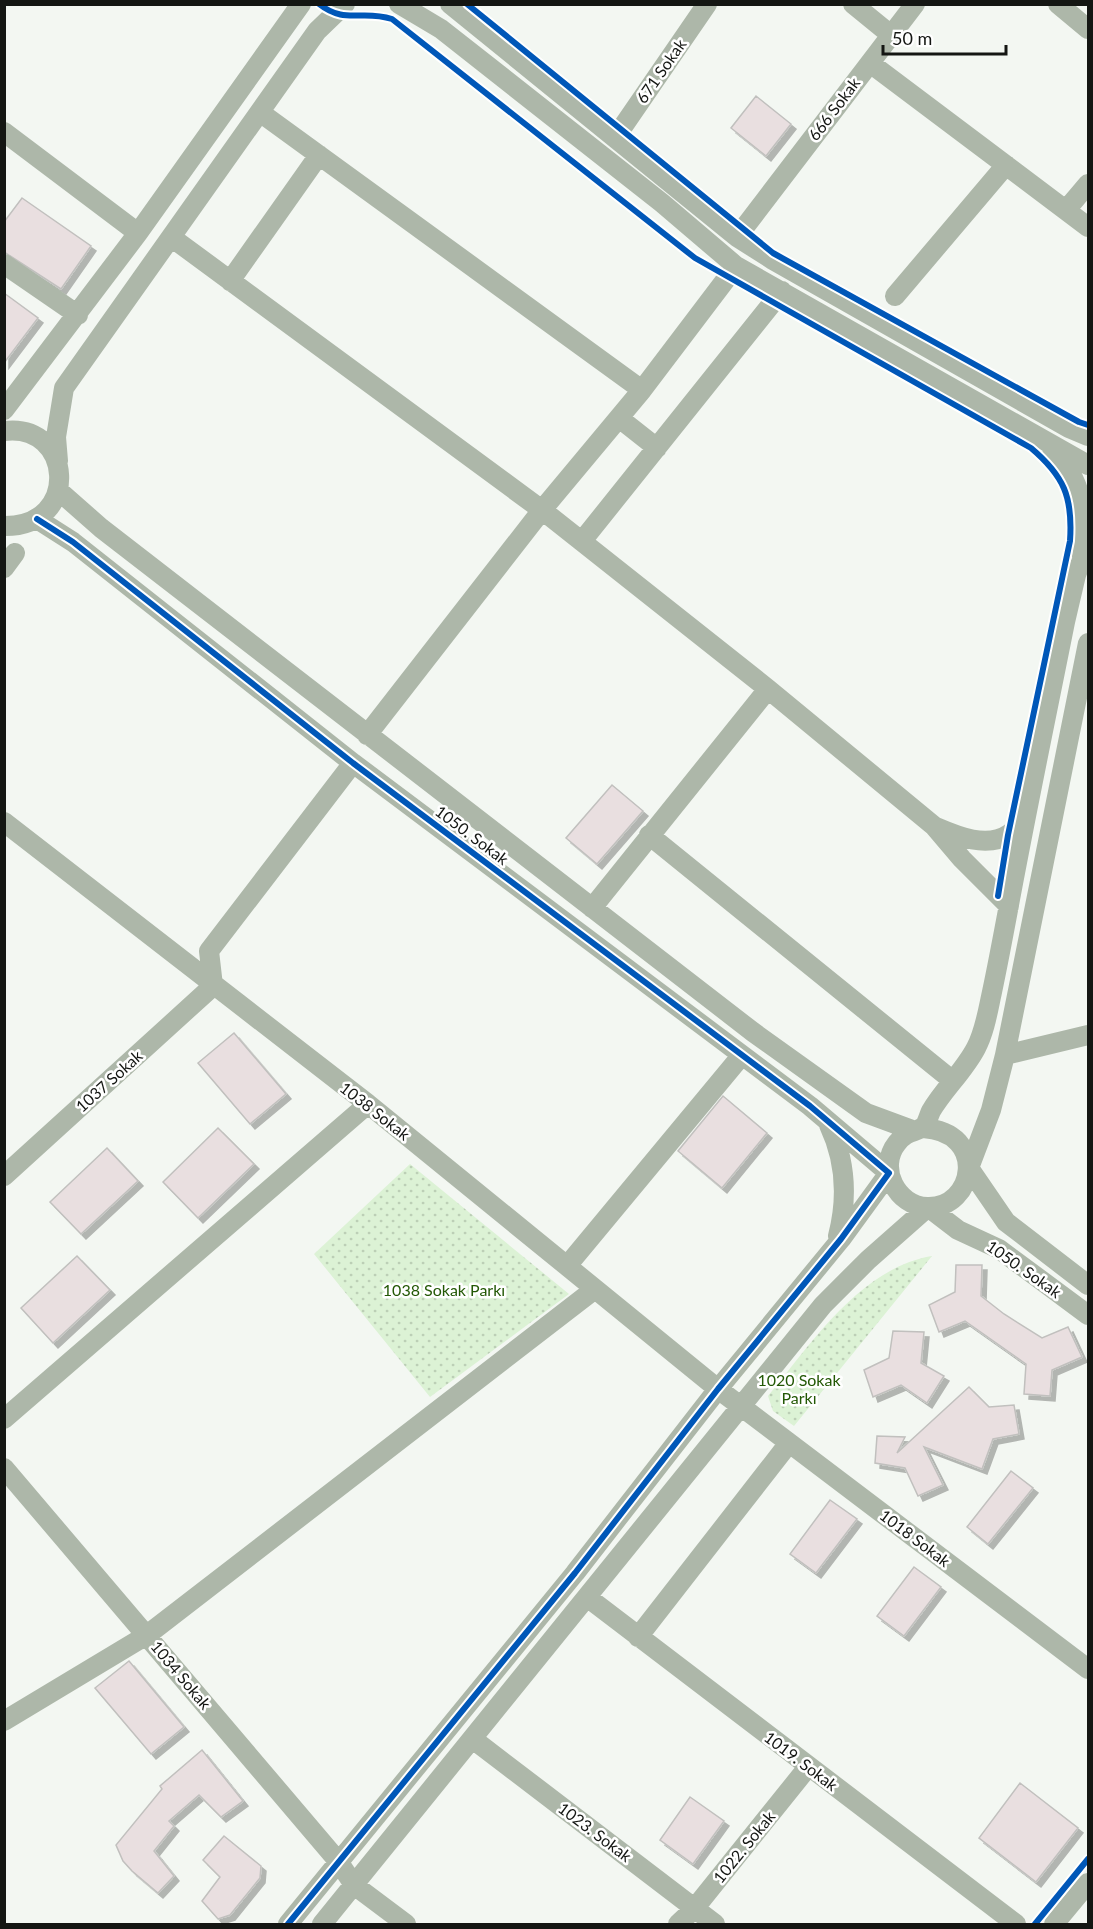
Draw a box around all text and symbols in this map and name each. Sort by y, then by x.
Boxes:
scale bar [883,18,1006,56]
text: 50 m [892,27,932,49]
street label: 671 Sokak [632,34,690,106]
street label: 666 Sokak [804,73,864,144]
street label: 1050. Sokak [432,801,513,869]
street label: 1037 Sokak [71,1045,147,1116]
street label: 1038 Sokak [337,1078,415,1144]
street label: 1050. Sokak [983,1236,1066,1302]
park label: 1038 Sokak Parkı [383,1280,505,1299]
park label: 1020 Sokak Parkı [757,1370,841,1407]
street label: 1018 Sokak [876,1505,955,1571]
street label: 1034 Sokak [147,1637,216,1713]
street label: 1019. Sokak [761,1727,842,1795]
street label: 1023. Sokak [555,1798,636,1866]
street label: 1022. Sokak [709,1806,779,1886]

